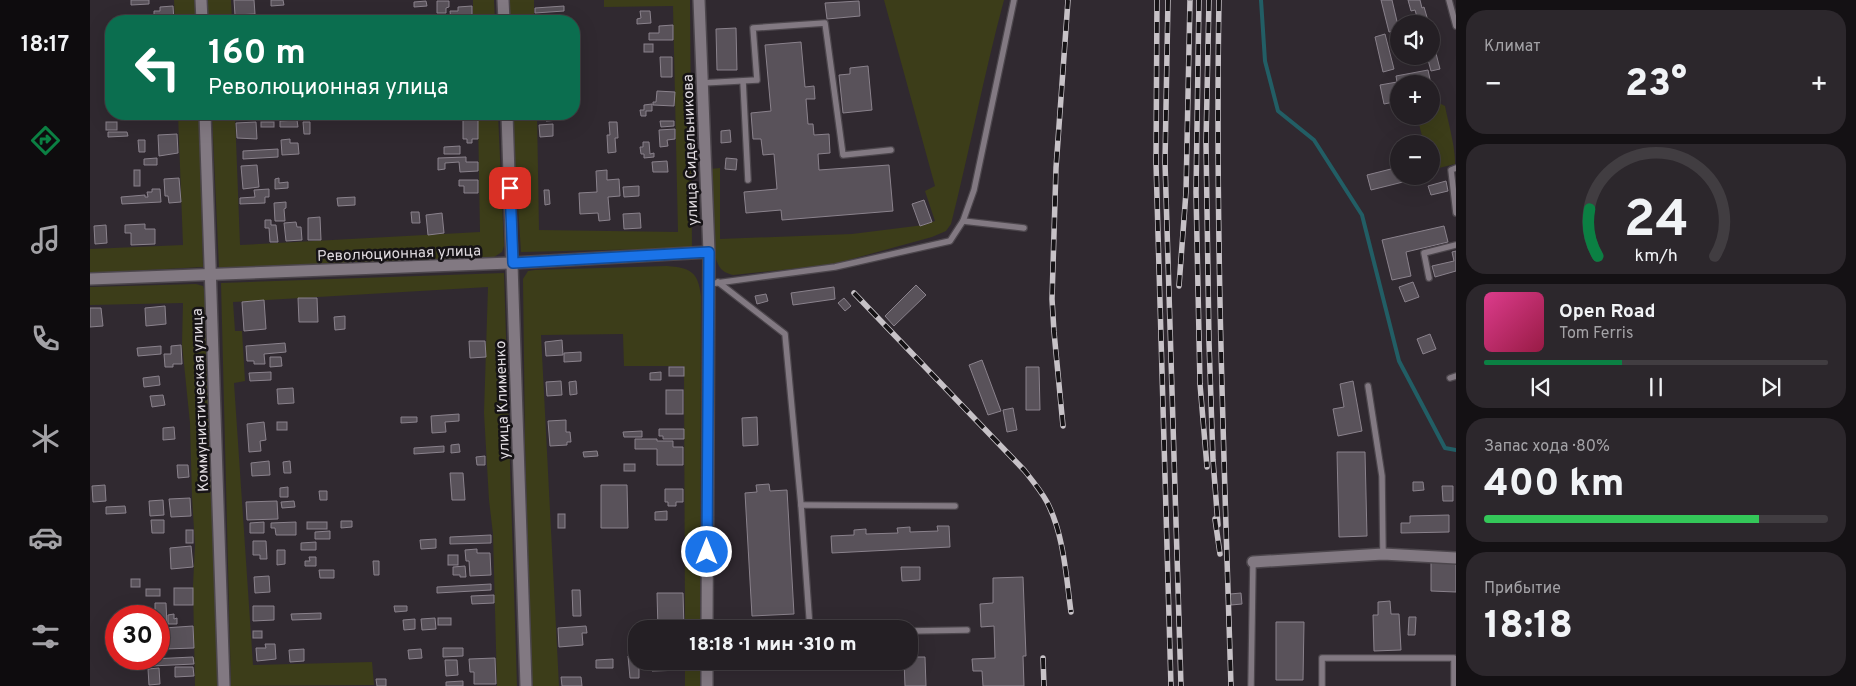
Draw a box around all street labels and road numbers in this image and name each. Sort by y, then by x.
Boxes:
street label: улица Сидельникова [679,74,704,226]
street label: Революционная улица [317,242,481,267]
street label: Коммунистическая улица [189,308,214,492]
street label: улица Клименко [492,340,515,460]

